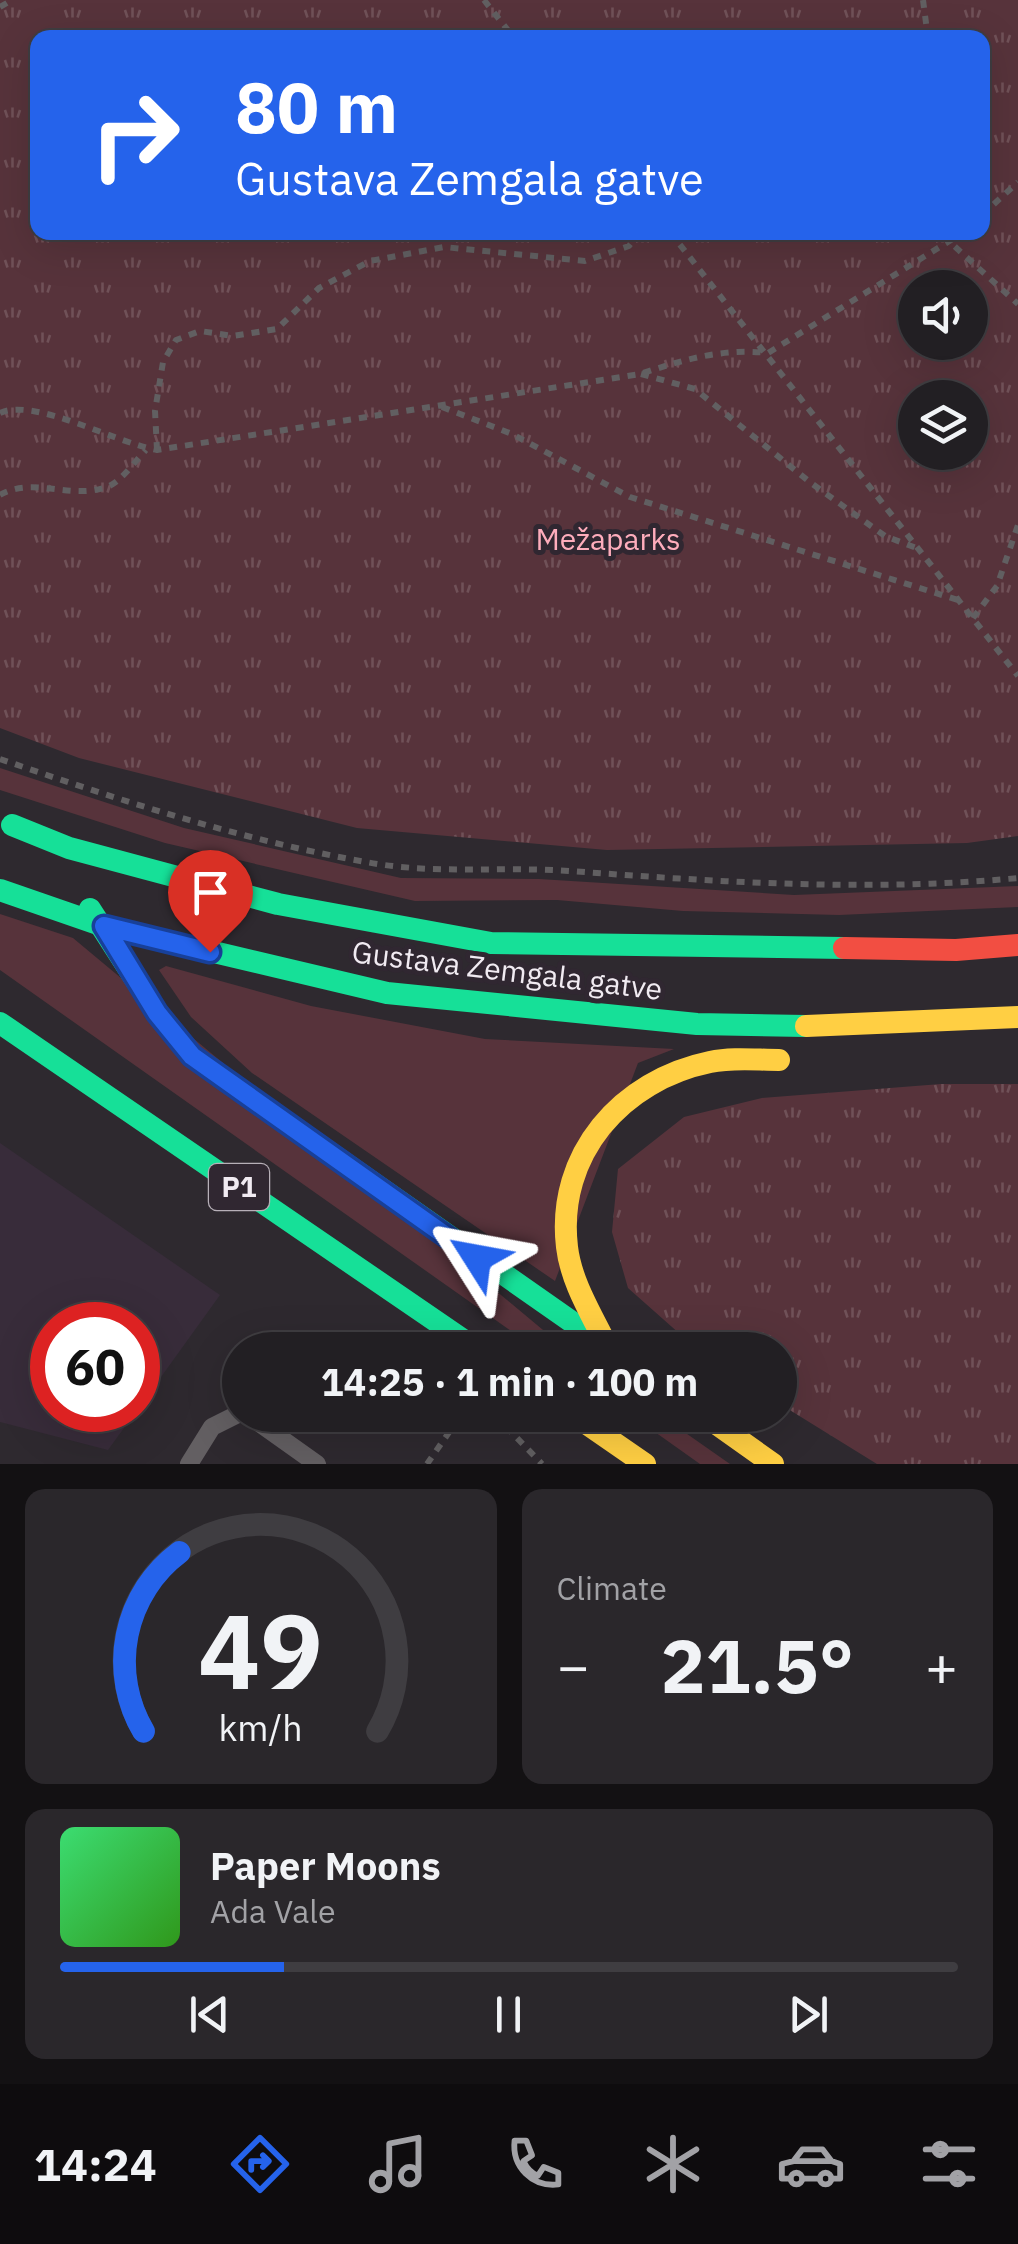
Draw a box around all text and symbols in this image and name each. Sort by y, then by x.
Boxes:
text: 80 m [235,61,398,152]
icon: right [70,70,200,200]
text: Gustava Zemgala gatve [235,149,704,207]
map controls [898,270,988,470]
button: sound [898,270,988,360]
button: layers [898,380,988,470]
park label: Mežaparks [535,519,681,558]
pin [168,850,253,953]
icon: arrive [183,865,238,920]
street label: Gustava Zemgala gatve [350,931,665,1008]
road number: P1 [209,1164,269,1210]
position arrow [425,1206,529,1310]
speed limit sign: 60 [30,1302,160,1432]
text: 14:25 · 1 min · 100 m [321,1357,698,1406]
text: Climate [557,1567,667,1609]
text: 49 [198,1582,323,1718]
text: 21.5° [660,1616,854,1714]
text: − [557,1630,590,1701]
text: + [925,1630,958,1701]
text: km/h [219,1704,303,1751]
text: Paper Moons [210,1841,441,1890]
text: Ada Vale [210,1890,336,1932]
icon: previous [182,1987,237,2042]
icon: pause [481,1987,536,2042]
icon: next [781,1987,836,2042]
icon: directions [225,2129,295,2199]
icon: music [363,2129,433,2199]
icon: phone [500,2129,570,2199]
icon: climate [638,2129,708,2199]
icon: car [776,2129,846,2199]
icon: filters [914,2129,984,2199]
text: 14:24 [34,2135,157,2193]

